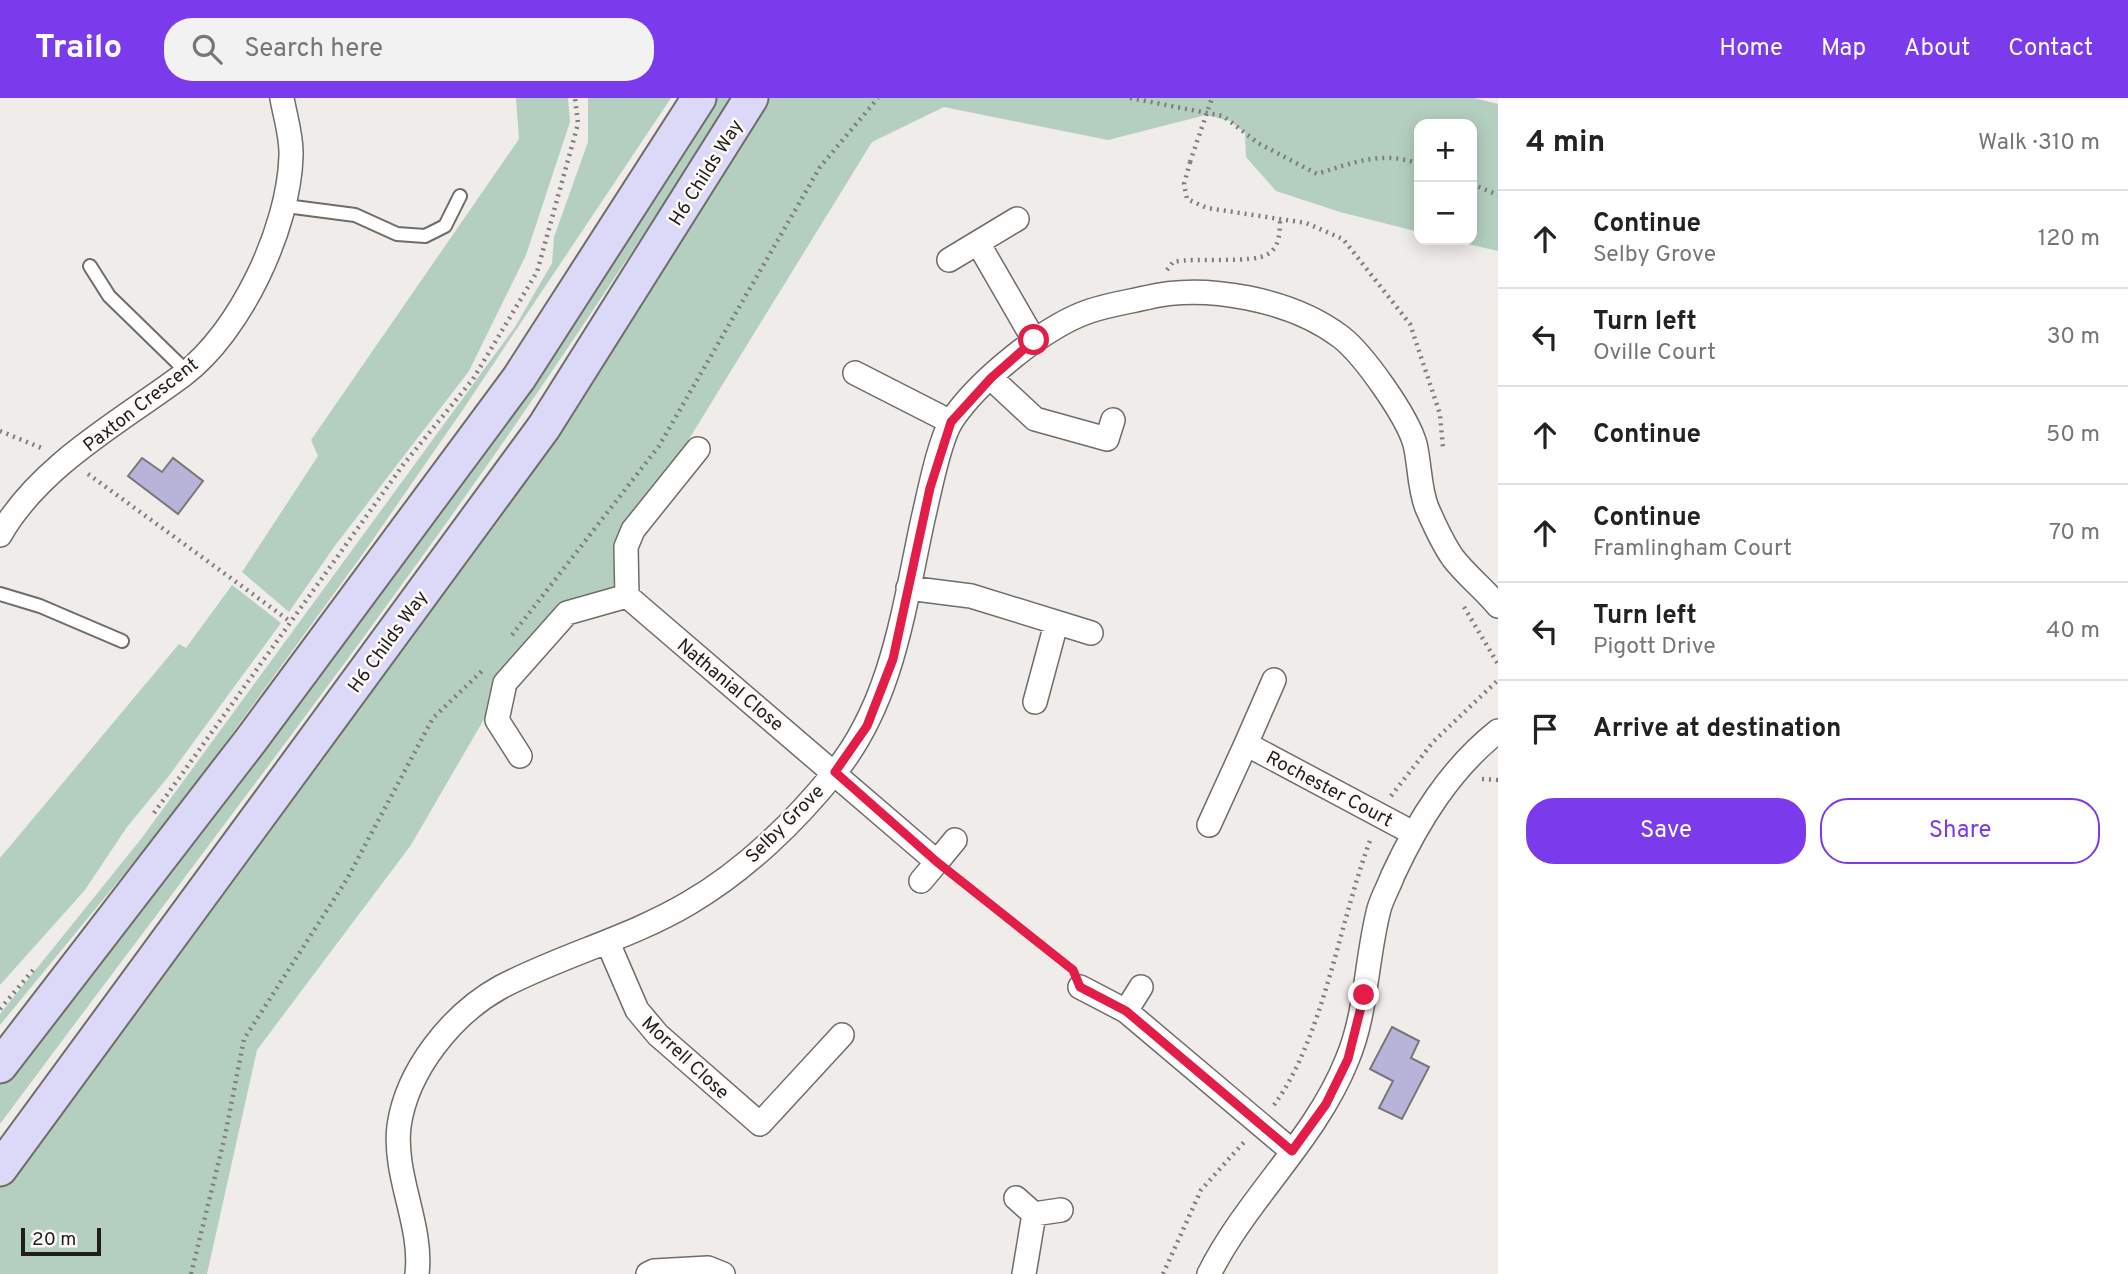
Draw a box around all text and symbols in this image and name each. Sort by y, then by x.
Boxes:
search box [164,18,654,81]
text: Trailo [35,28,122,70]
icon: search [188,30,226,68]
text: Search here [244,33,383,66]
text: Home [1719,34,1783,64]
text: Map [1821,34,1866,64]
text: About [1904,34,1970,64]
text: Contact [2008,34,2093,64]
street label: H6 Childs Way [664,115,749,231]
map controls [1414,119,1477,245]
button: + [1414,119,1477,182]
text: 4 min [1526,125,1605,162]
text: Walk · 310 m [1978,129,2100,158]
button: − [1414,182,1477,245]
text: Continue [1593,208,1701,241]
icon: ahead [1526,220,1564,258]
text: 120 m [2038,225,2100,254]
text: Selby Grove [1593,241,1716,270]
text: Turn left [1593,306,1697,339]
icon: left [1526,318,1564,356]
text: 30 m [2047,323,2100,352]
route start [1018,324,1049,355]
text: Oville Court [1593,339,1716,368]
street label: Paxton Crescent [79,353,204,458]
icon: ahead [1526,416,1564,454]
text: Continue [1593,419,1701,452]
text: 50 m [2046,421,2100,450]
text: Continue [1593,502,1701,535]
icon: ahead [1526,514,1564,552]
text: 70 m [2049,519,2100,548]
text: Framlingham Court [1593,535,1792,564]
street label: H6 Childs Way [343,586,434,698]
text: Turn left [1593,600,1697,633]
icon: left [1526,612,1564,650]
text: 40 m [2046,617,2100,646]
text: Pigott Drive [1593,633,1716,662]
street label: Nathanial Close [671,634,788,737]
icon: arrive [1526,710,1564,748]
text: Arrive at destination [1593,713,1841,746]
street label: Rochester Court [1262,746,1397,833]
street label: Selby Grove [741,780,830,869]
button: Save [1526,798,1806,864]
button: Share [1820,798,2100,864]
route end [1348,979,1379,1010]
street label: Morrell Close [636,1012,734,1105]
scale bar [21,1225,102,1257]
text: 20 m [32,1228,76,1252]

